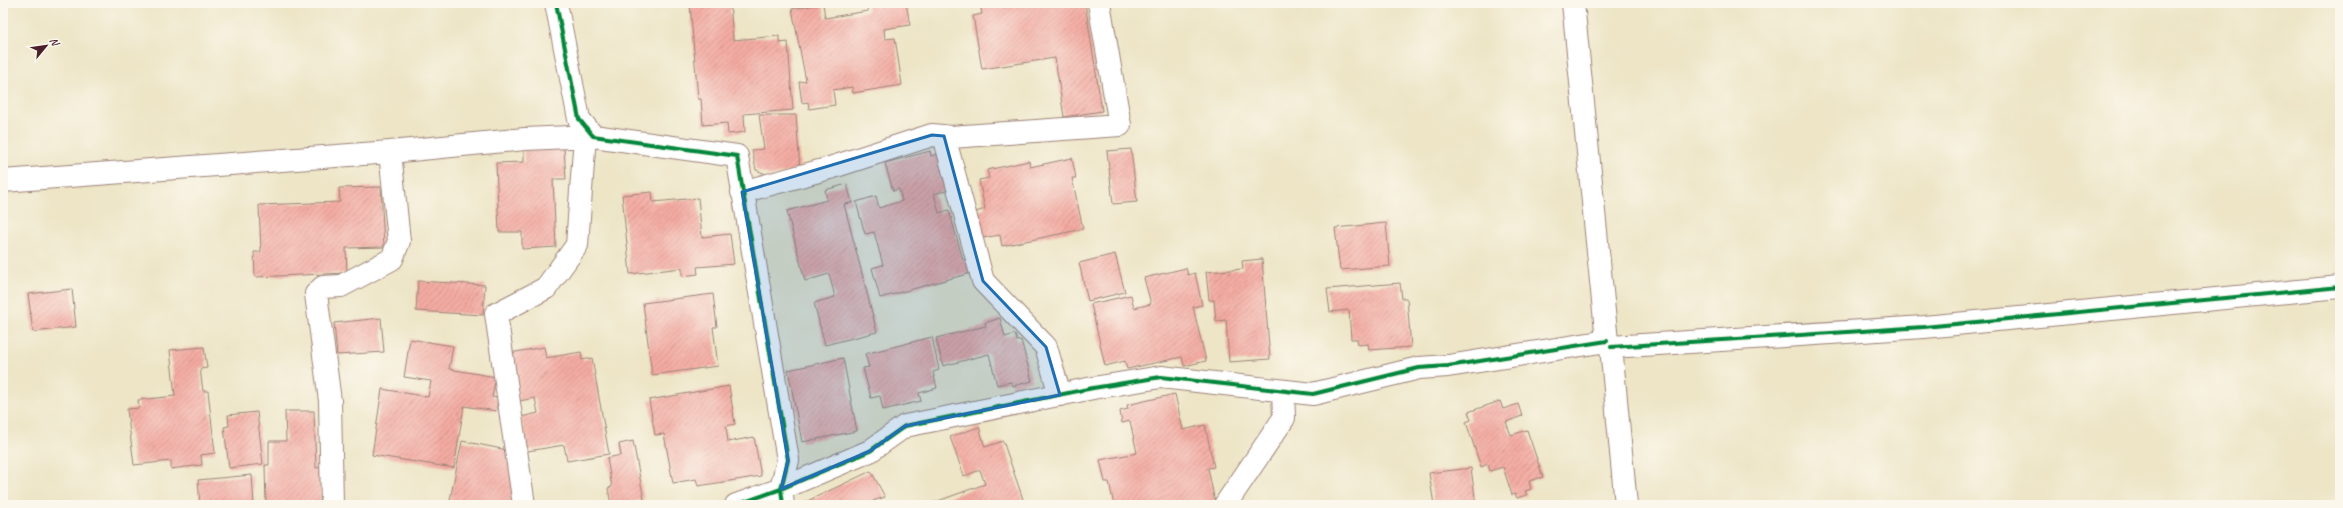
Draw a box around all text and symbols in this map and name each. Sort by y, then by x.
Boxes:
north arrow [26,26,66,66]
text: N [47,35,64,49]

